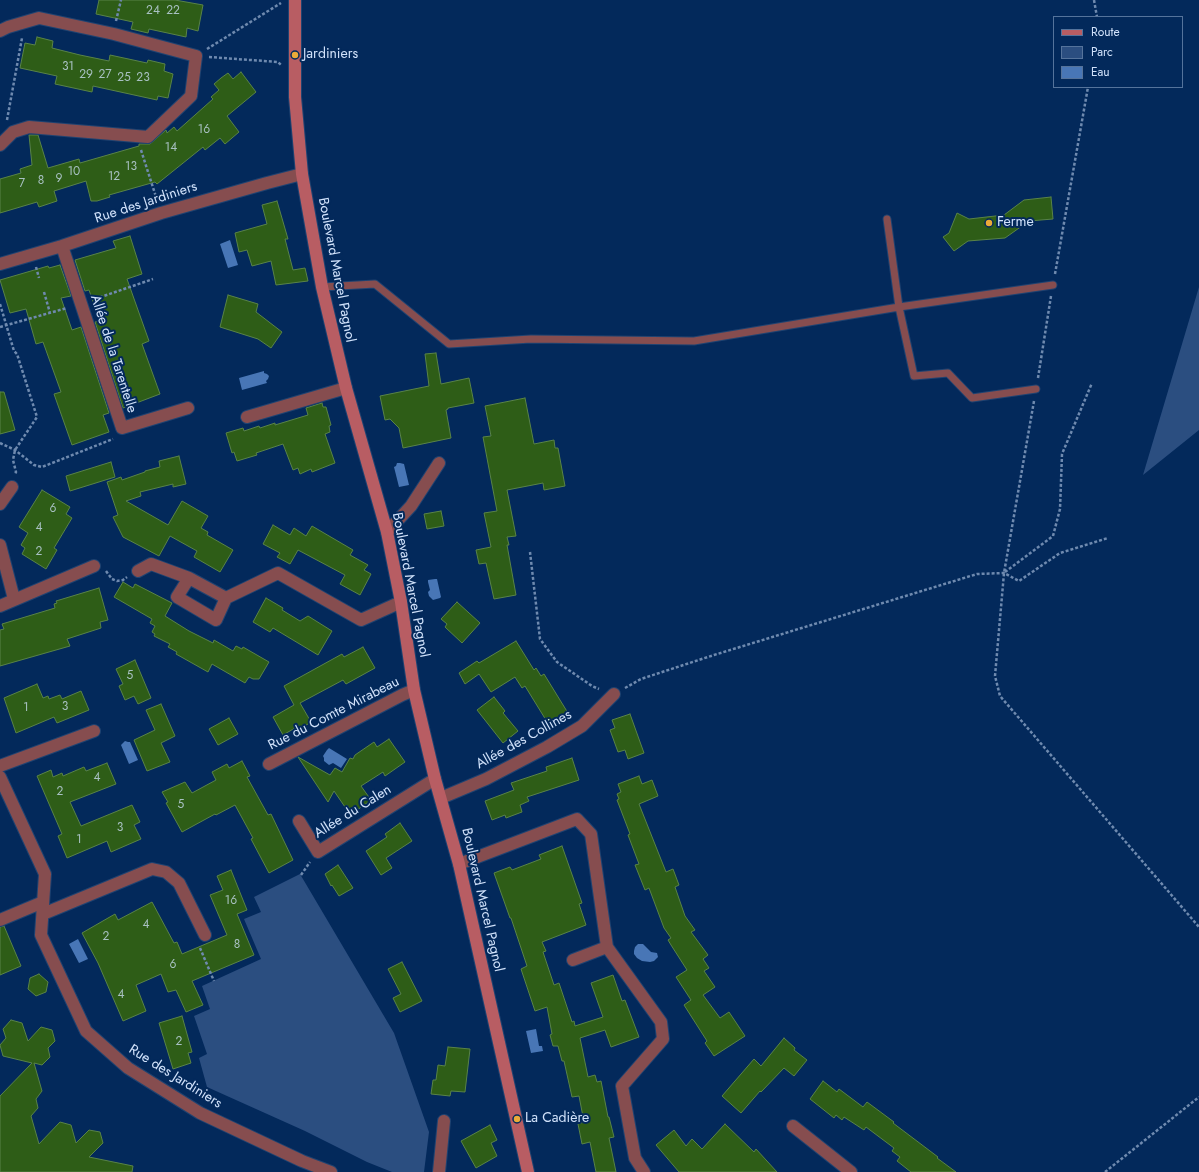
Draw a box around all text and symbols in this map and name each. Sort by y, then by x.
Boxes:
house number: 24 [146,4,160,18]
house number: 22 [166,4,180,18]
legend [1053,16,1183,88]
text: Route [1091,23,1120,41]
text: Parc [1091,43,1113,61]
place label: Jardiniers [303,47,358,63]
marker: Jardiniers [290,50,300,60]
house number: 31 [62,60,74,74]
text: Eau [1091,63,1110,81]
house number: 29 [79,68,93,82]
house number: 27 [98,68,112,82]
house number: 25 [117,71,131,85]
house number: 23 [136,71,150,85]
house number: 16 [198,123,210,137]
house number: 14 [165,141,177,155]
house number: 13 [125,160,137,174]
house number: 10 [68,165,80,179]
house number: 12 [108,170,120,184]
house number: 9 [56,172,62,186]
house number: 8 [38,174,44,188]
house number: 7 [19,177,25,191]
street label: Rue des Jardiniers [93,179,199,227]
street label: Boulevard Marcel Pagnol [314,196,358,344]
place label: Ferme [997,215,1034,231]
marker: Ferme [984,218,994,228]
street label: Allée de la Tarentelle [86,293,140,415]
house number: 6 [50,502,56,516]
street label: Boulevard Marcel Pagnol [388,511,432,659]
house number: 4 [36,521,42,535]
house number: 2 [36,545,42,559]
house number: 5 [127,669,133,683]
street label: Rue du Comte Mirabeau [266,674,402,754]
house number: 3 [62,700,68,714]
house number: 1 [23,701,29,715]
street label: Allée des Collines [473,707,575,773]
house number: 4 [94,771,100,785]
street label: Allée du Calen [311,782,395,842]
house number: 2 [57,785,63,799]
house number: 5 [178,798,184,812]
house number: 3 [117,821,123,835]
street label: Boulevard Marcel Pagnol [457,826,507,974]
house number: 1 [76,833,82,847]
house number: 16 [225,894,237,908]
house number: 4 [143,918,149,932]
house number: 2 [103,930,109,944]
house number: 8 [234,938,240,952]
house number: 6 [170,958,176,972]
house number: 4 [118,988,124,1002]
house number: 2 [176,1035,182,1049]
street label: Rue des Jardiniers [125,1042,225,1112]
place label: La Cadière [525,1111,589,1127]
marker: La Cadière [512,1114,522,1124]

